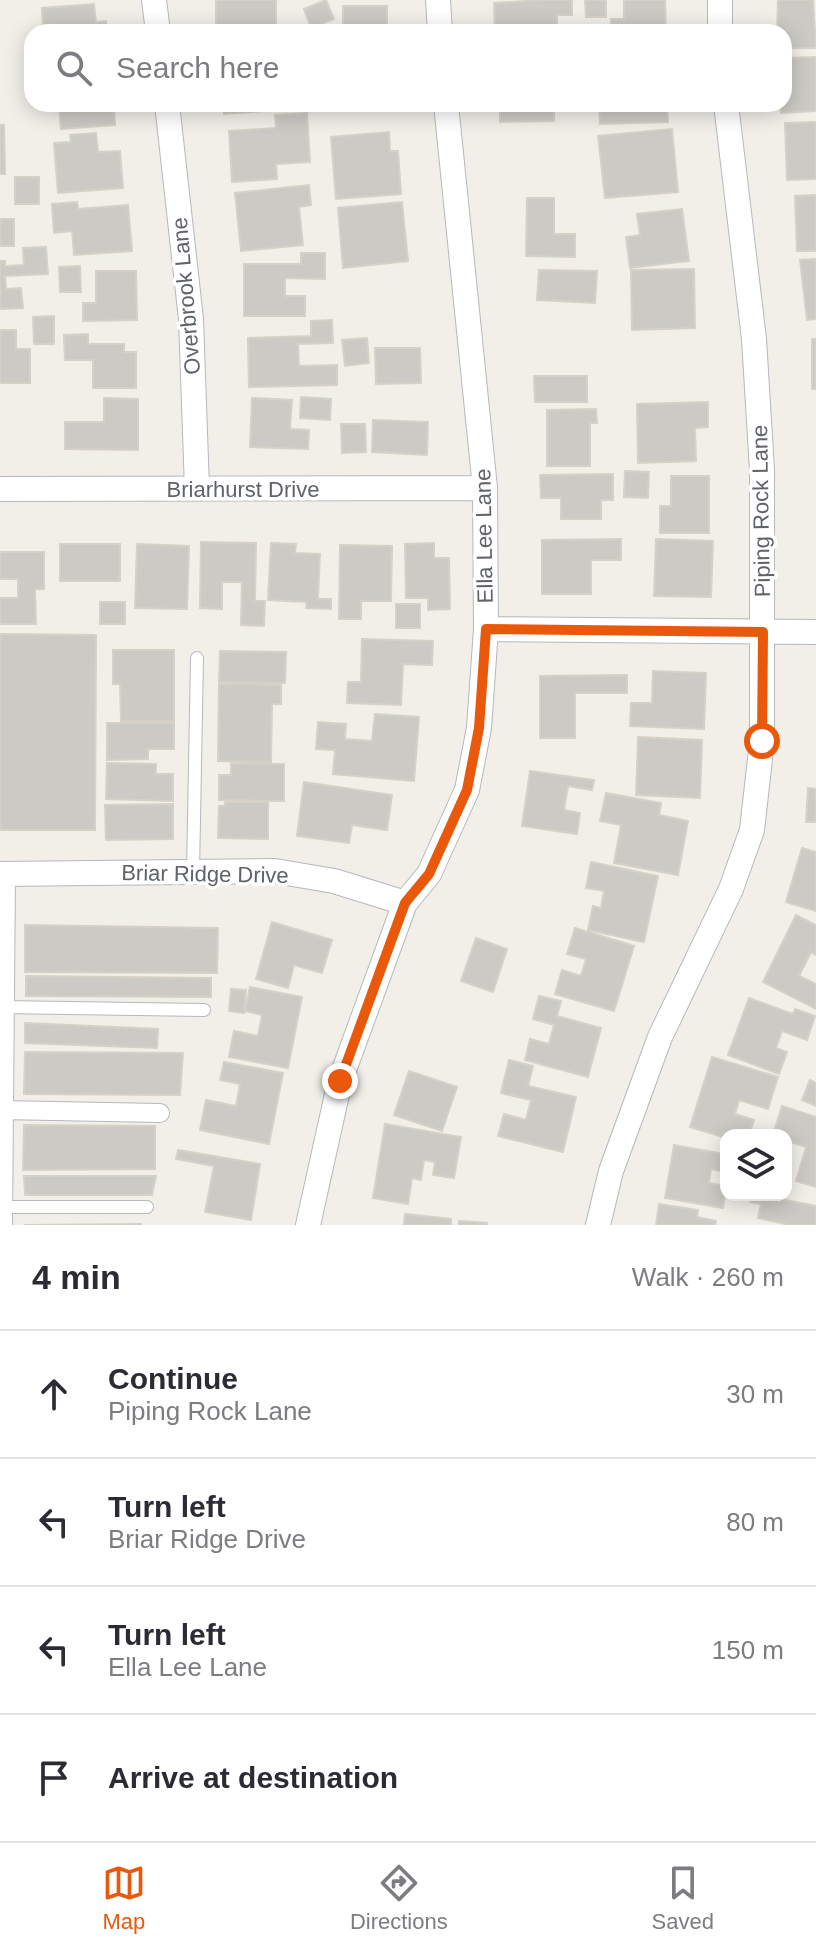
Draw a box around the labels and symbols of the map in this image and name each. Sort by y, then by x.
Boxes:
street label: Overbrook Lane [167,216,205,376]
street label: Piping Rock Lane [747,425,775,597]
street label: Ella Lee Lane [470,469,498,603]
street label: Briarhurst Drive [167,477,319,502]
route start [744,723,780,759]
street label: Briar Ridge Drive [121,860,289,888]
route end [322,1063,358,1099]

